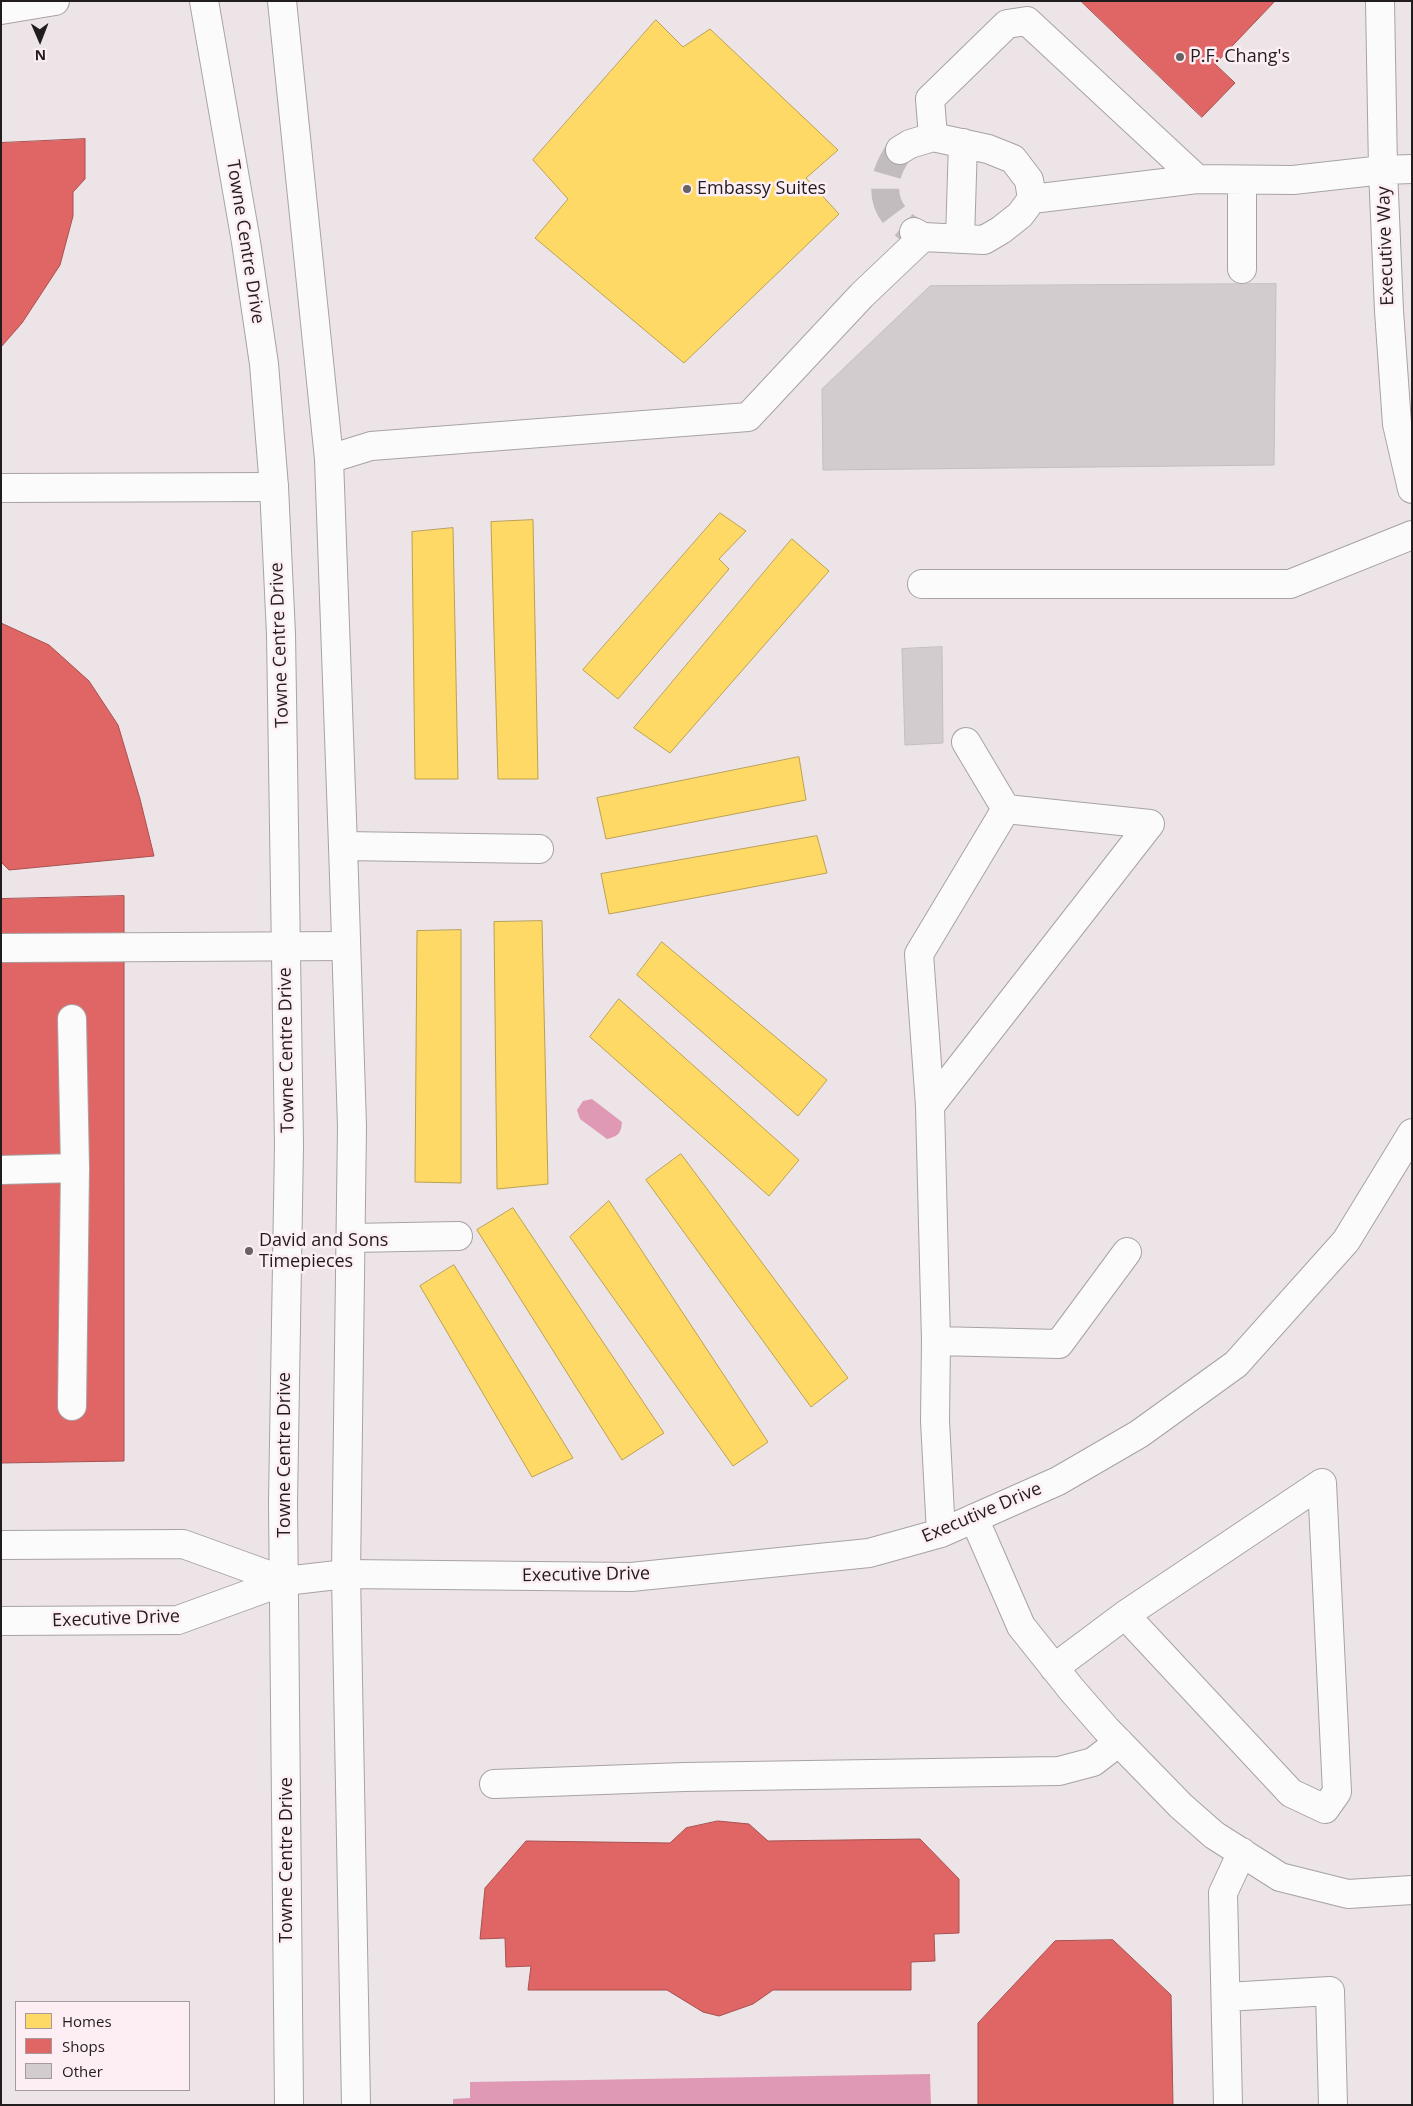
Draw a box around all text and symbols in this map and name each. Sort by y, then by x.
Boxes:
north arrow [15,15,65,65]
text: N [34,46,46,65]
place label: P.F. Chang's [1190,46,1290,68]
marker: P.F. Chang's [1174,51,1186,63]
street label: Towne Centre Drive [221,159,269,325]
place label: Embassy Suites [697,178,826,200]
marker: Embassy Suites [681,183,693,195]
street label: Executive Way [1373,186,1399,306]
street label: Towne Centre Drive [266,562,294,728]
street label: Towne Centre Drive [275,967,299,1133]
place label: David and Sons Timepieces [259,1230,388,1272]
marker: David and Sons Timepieces [243,1245,255,1257]
street label: Towne Centre Drive [274,1372,296,1538]
street label: Executive Drive [919,1478,1045,1548]
street label: Executive Drive [522,1563,650,1587]
street label: Executive Drive [52,1606,180,1632]
street label: Towne Centre Drive [276,1777,298,1943]
legend [15,2001,190,2091]
text: Homes [62,2011,112,2031]
text: Shops [62,2036,105,2056]
text: Other [62,2061,103,2081]

